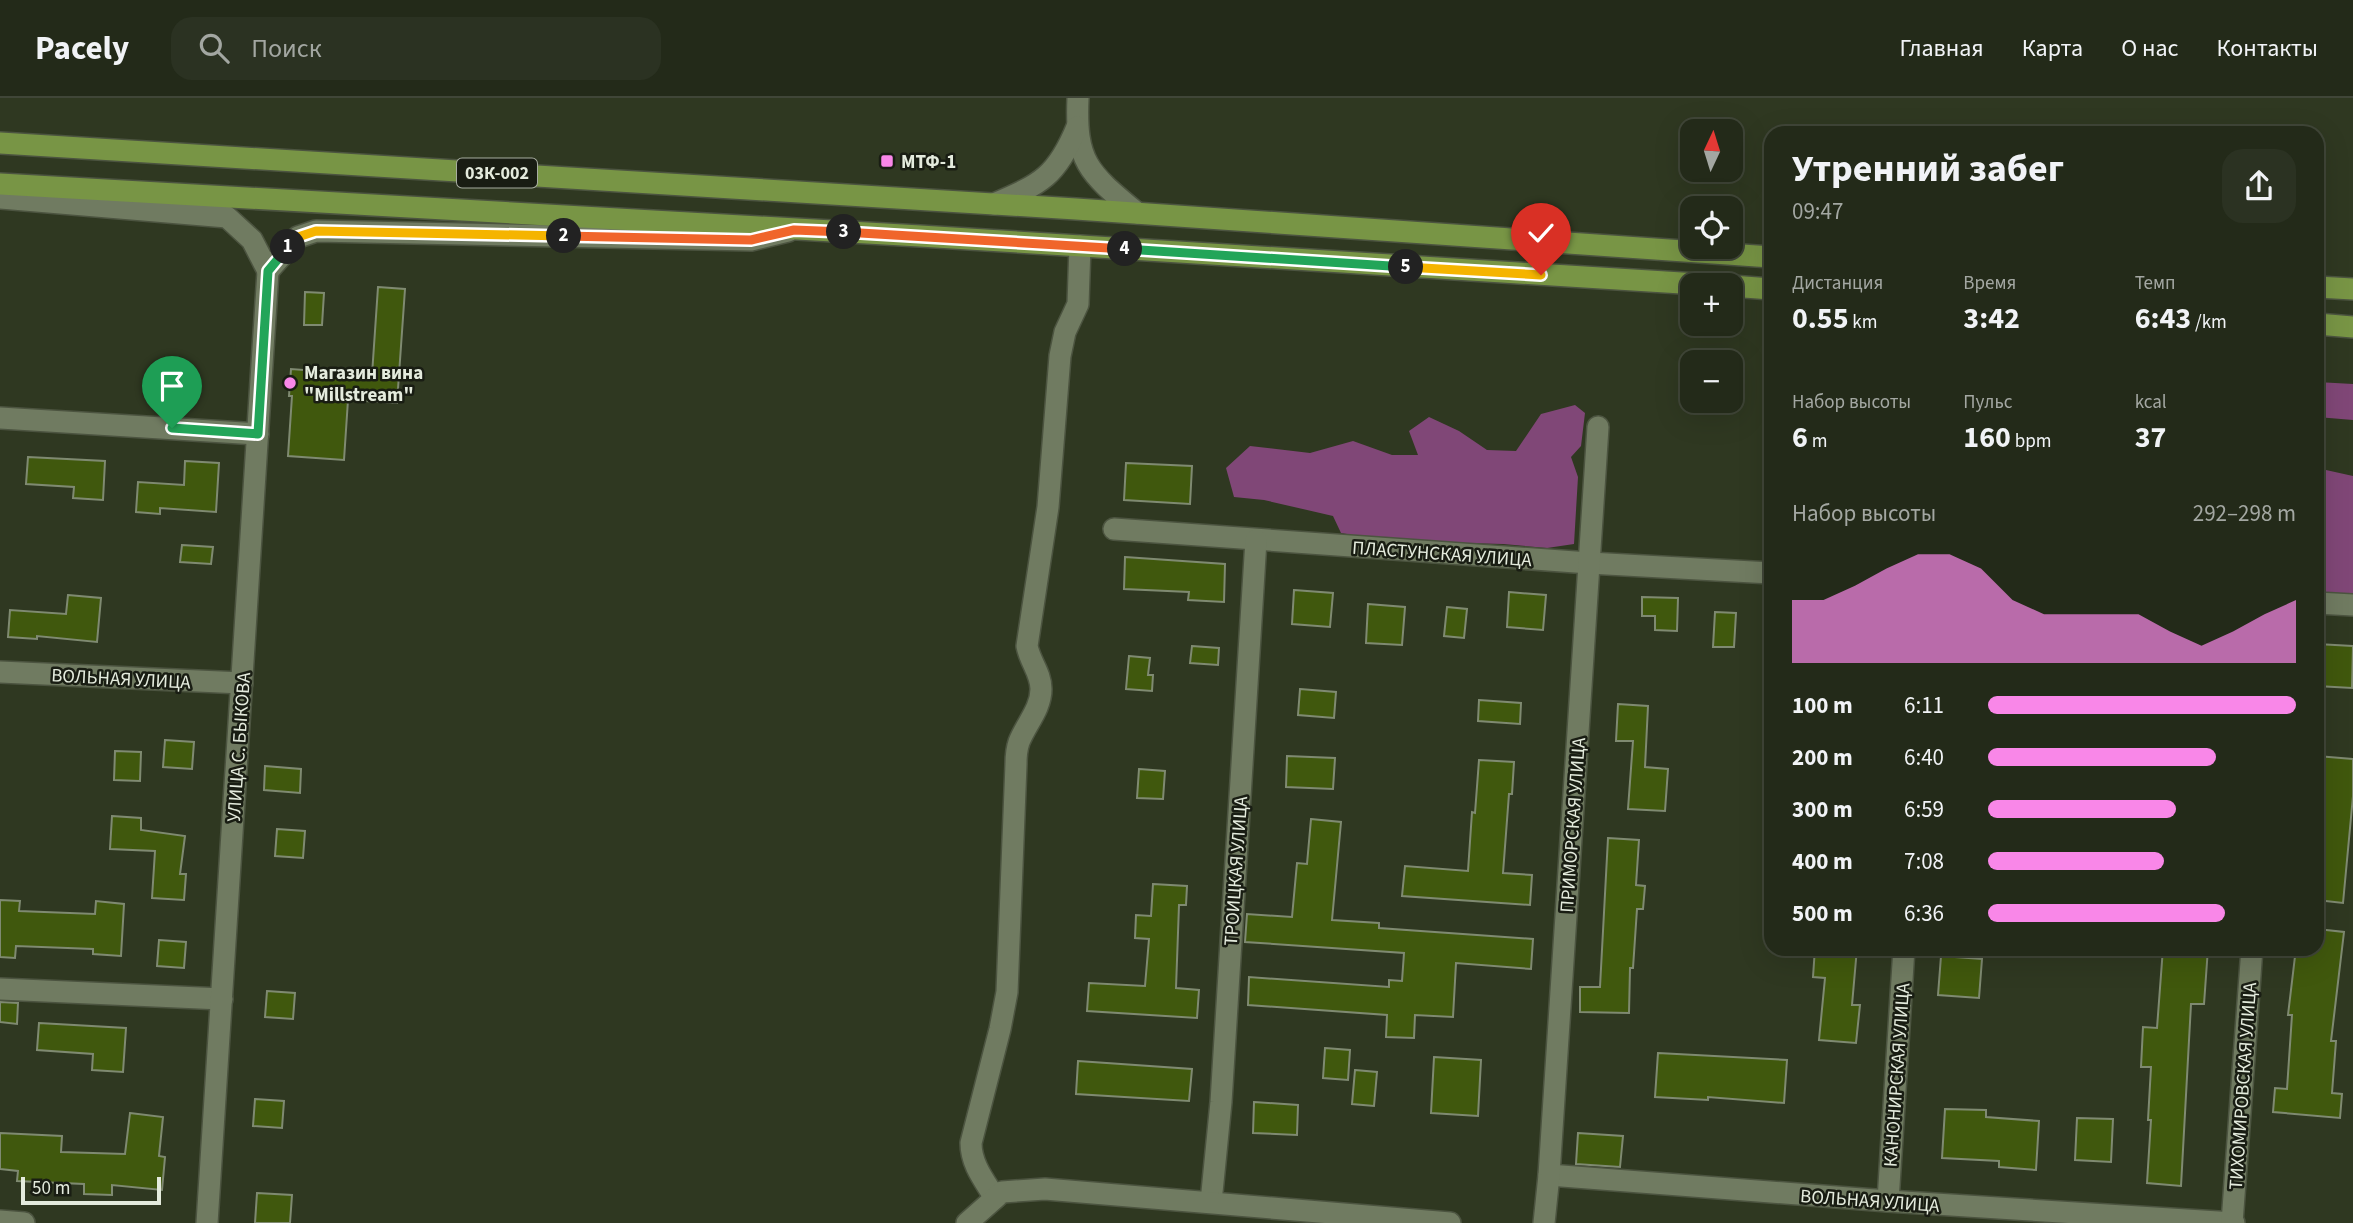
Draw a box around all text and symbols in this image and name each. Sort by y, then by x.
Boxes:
search box [171,17,661,80]
text: Pacely [35,25,129,72]
icon: search [195,29,233,67]
text: Поиск [251,30,322,67]
text: Главная [1899,31,1984,66]
text: Карта [2022,31,2083,66]
text: О нас [2121,31,2178,66]
text: Контакты [2216,31,2318,66]
north arrow [1680,119,1743,182]
map controls [1680,119,1743,413]
text: Утренний забег [1792,142,2064,196]
place label: МТФ-1 [901,149,956,176]
button: share [2222,149,2296,223]
marker: МТФ-1 [879,153,895,169]
road number: 03К-002 [457,158,537,188]
text: 09:47 [1792,195,1843,228]
button: locate [1680,196,1743,259]
pin [1511,203,1571,275]
pin: 3 [826,214,862,250]
icon: check [1522,214,1560,252]
pin: 2 [546,218,582,254]
text: 3 [838,218,849,245]
text: 2 [558,222,569,249]
pin: 1 [270,230,306,264]
pin: 4 [1108,232,1142,266]
text: 1 [282,233,293,260]
text: 4 [1119,235,1130,262]
pin: 5 [1388,250,1424,284]
text: 5 [1400,253,1411,280]
text: Дистанция [1792,270,1883,297]
text: Время [1963,270,2016,297]
text: Темп [2135,270,2176,297]
button: + [1680,273,1743,336]
text: 0.55 [1792,297,1849,340]
text: 3:42 [1963,297,2020,340]
text: 6:43 [2135,297,2191,340]
text: km [1849,309,1878,336]
text: /km [2191,309,2227,336]
button: − [1680,350,1743,413]
pin [142,356,202,428]
place label: Магазин вина "Millstream" [304,360,423,409]
icon: arrive [153,367,191,405]
marker: Магазин вина "Millstream" [282,375,298,391]
text: Набор высоты [1792,389,1911,416]
text: Пульс [1963,389,2012,416]
text: kcal [2135,389,2167,416]
text: 6 [1792,416,1808,459]
text: 160 [1963,416,2011,459]
text: 37 [2135,416,2166,459]
text: m [1808,428,1827,455]
text: bpm [2011,428,2051,455]
text: Набор высоты [1792,497,1936,530]
text: 292–298 m [2193,497,2296,530]
street label: ПЛАСТУНСКАЯ УЛИЦА [1351,535,1533,574]
street label: ВОЛЬНАЯ УЛИЦА [50,662,192,697]
street label: УЛИЦА С. БЫКОВА [221,671,258,823]
text: 100 m [1792,689,1853,722]
text: 6:11 [1904,689,1944,722]
street label: ПРИМОРСКАЯ УЛИЦА [1554,736,1593,913]
text: 200 m [1792,741,1853,774]
text: 6:40 [1904,741,1944,774]
text: 300 m [1792,793,1853,826]
text: 6:59 [1904,793,1944,826]
street label: ТРОИЦКАЯ УЛИЦА [1218,795,1255,947]
text: 400 m [1792,845,1853,878]
text: 7:08 [1904,845,1944,878]
text: 500 m [1792,897,1853,930]
text: 6:36 [1904,897,1944,930]
street label: КАНОНИРСКАЯ УЛИЦА [1878,981,1917,1168]
street label: ТИХОМИРОВСКАЯ УЛИЦА [2223,981,2264,1191]
scale bar [21,1174,161,1206]
text: 50 m [32,1175,70,1202]
street label: ВОЛЬНАЯ УЛИЦА [1799,1183,1941,1220]

